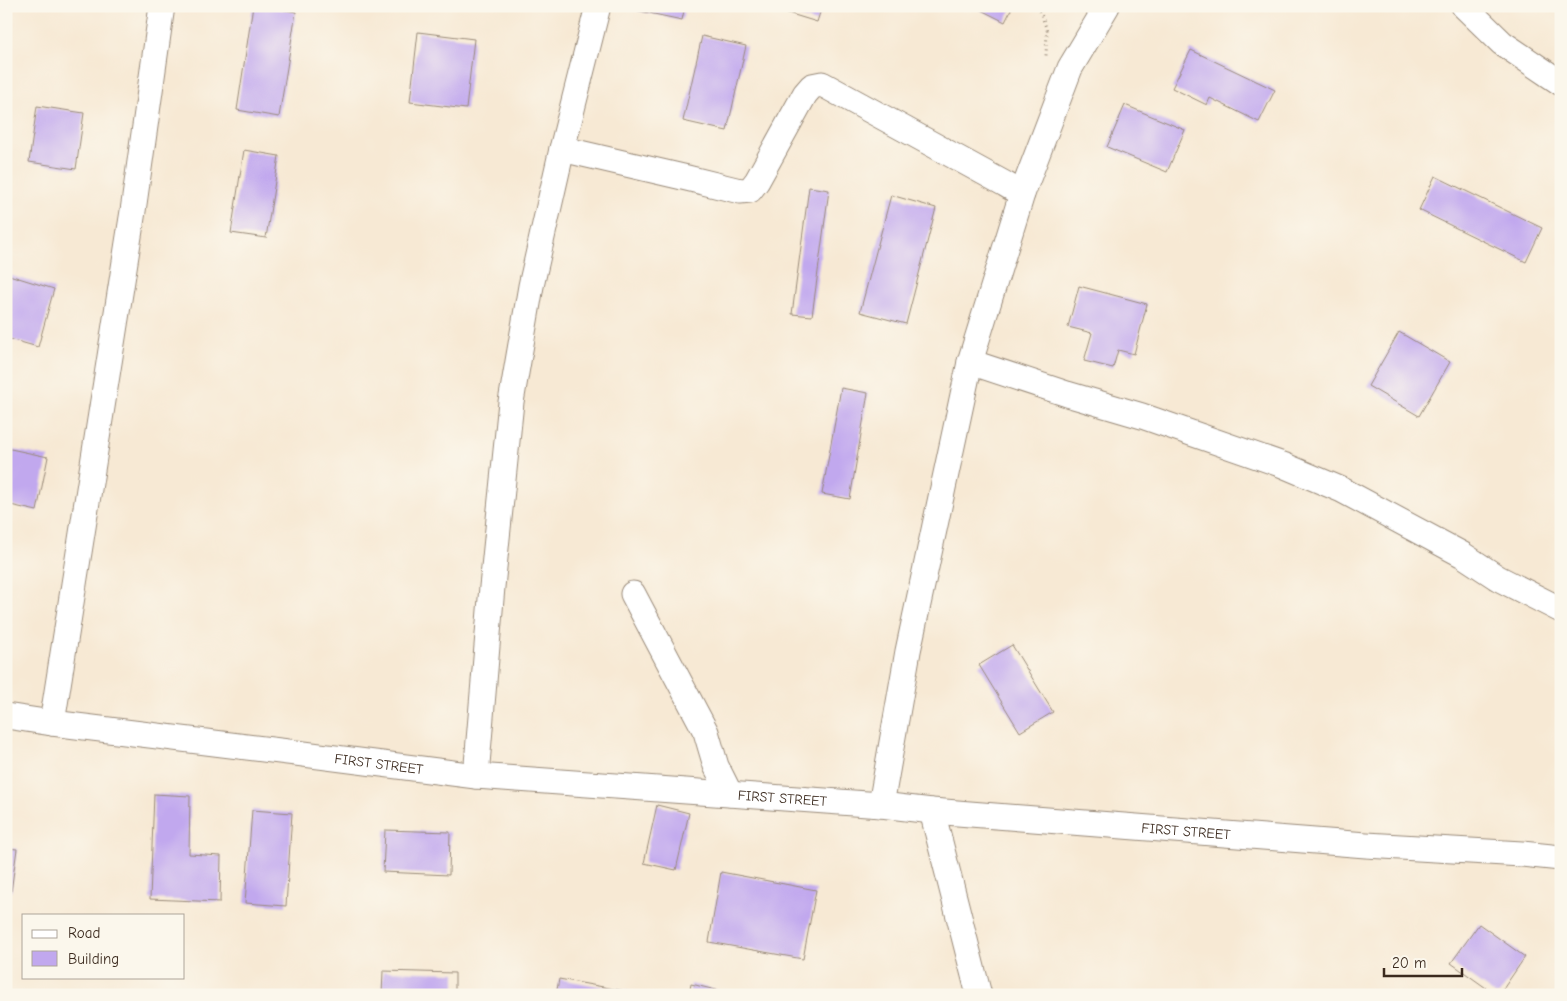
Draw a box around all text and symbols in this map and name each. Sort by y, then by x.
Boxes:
street label: FIRST STREET [334,750,425,778]
street label: FIRST STREET [737,786,828,810]
street label: FIRST STREET [1141,819,1232,843]
legend [22,914,185,978]
text: Road [68,924,100,942]
scale bar [1384,946,1462,978]
text: Building [68,950,119,968]
text: 20 m [1392,954,1426,972]

